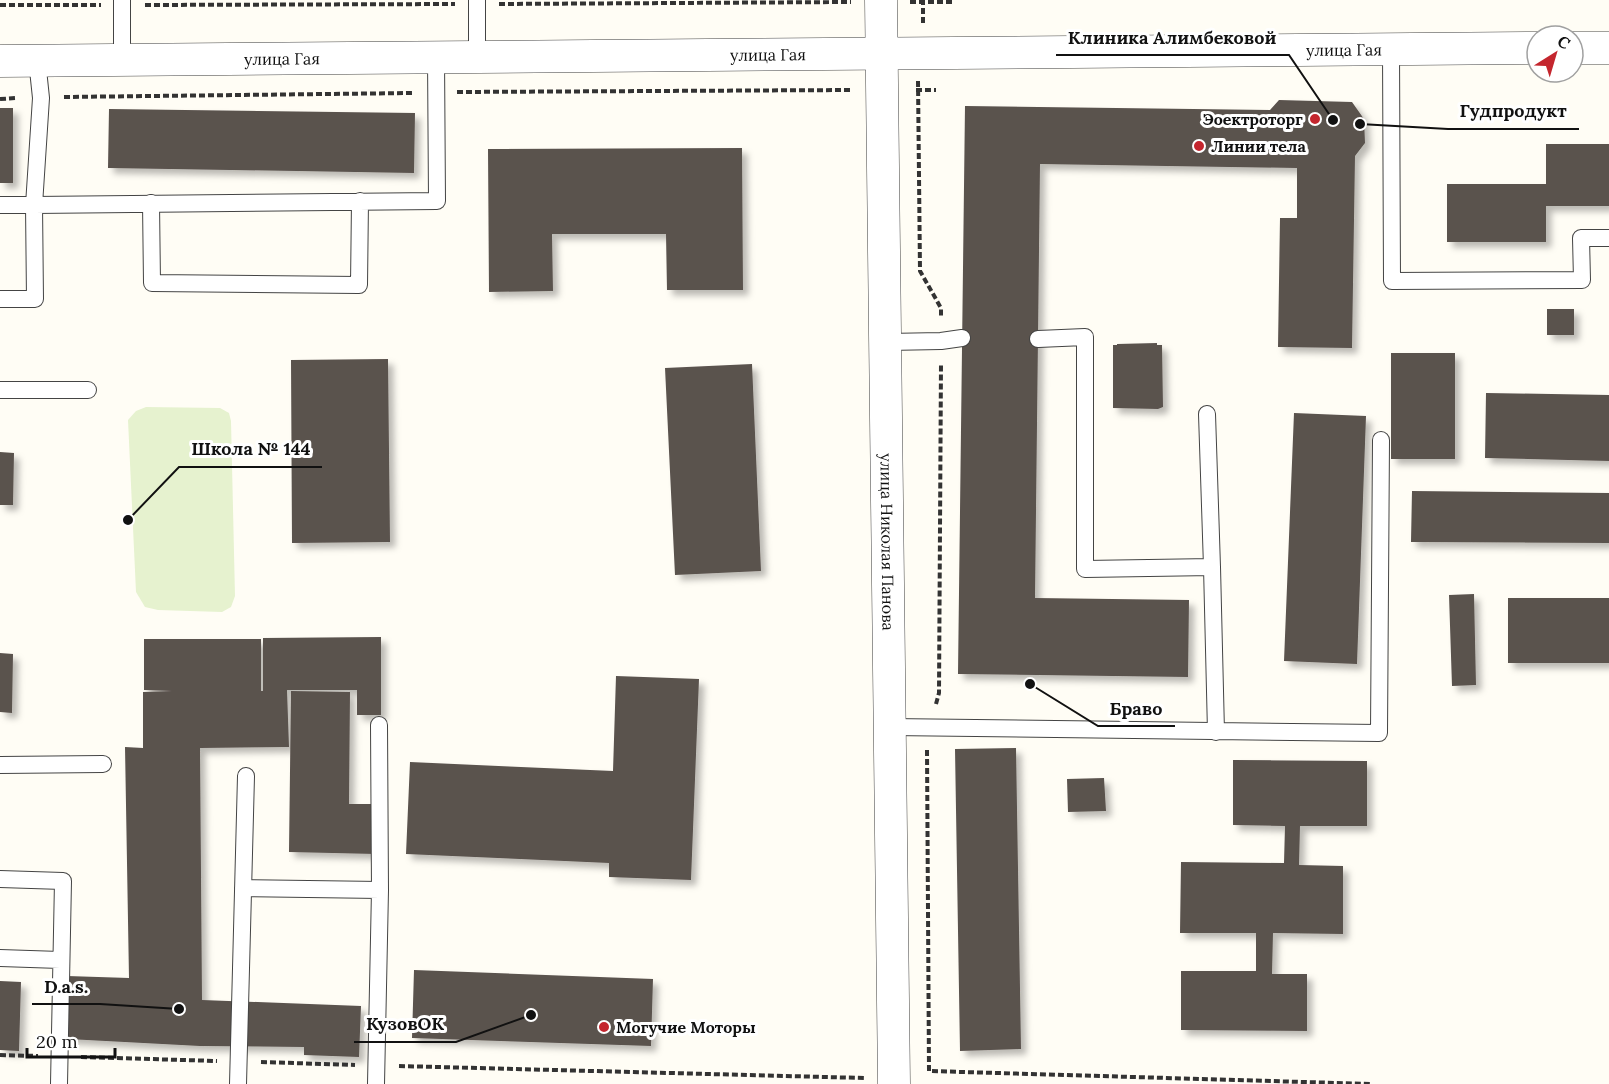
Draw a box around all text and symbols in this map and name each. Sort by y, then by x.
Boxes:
callout: Клиника Алимбековой [1056,19,1289,55]
north arrow [1525,24,1585,84]
text: Клиника Алимбековой [1068,26,1276,49]
text: С [1554,31,1574,53]
street label: улица Гая [1306,39,1382,60]
street label: улица Гая [730,44,806,65]
street label: улица Гая [244,48,320,69]
callout: Гудпродукт [1448,93,1579,129]
text: Гудпродукт [1459,99,1567,122]
place label: Эоектроторг [1203,109,1303,129]
marker: Эоектроторг [1308,112,1322,126]
place label: Линии тела [1211,136,1307,156]
marker: Линии тела [1192,139,1206,153]
callout: Школа № 144 [179,431,322,467]
text: Школа № 144 [191,437,311,460]
street label: улица Николая Панова [876,453,899,631]
callout: Браво [1098,690,1175,726]
text: Браво [1110,697,1162,720]
callout: D.a.s. [32,968,100,1004]
text: D.a.s. [44,975,88,998]
callout: КузовОК [354,1006,456,1042]
text: КузовОК [366,1012,444,1035]
place label: Могучие Моторы [616,1017,756,1037]
marker: Могучие Моторы [597,1020,611,1034]
scale bar [27,1021,116,1059]
text: 20 m [36,1030,78,1053]

